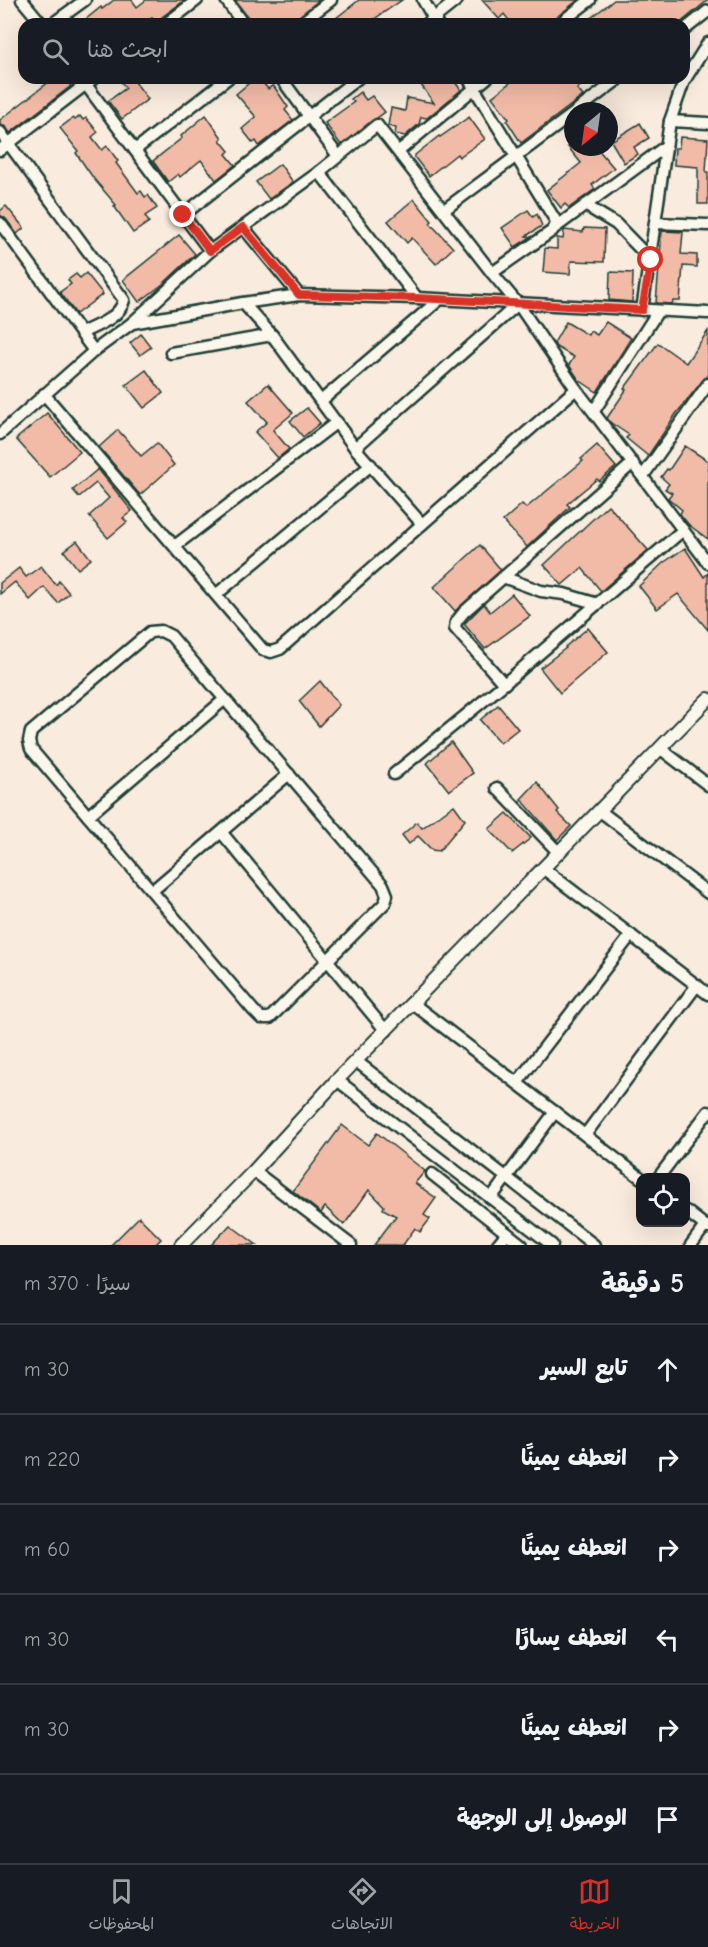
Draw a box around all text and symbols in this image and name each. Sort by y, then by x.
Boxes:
search box [18,18,690,84]
icon: search [39,35,72,68]
text: ابحث هنا [87,37,168,63]
north arrow [564,102,618,156]
route end [169,201,195,227]
route start [637,246,663,272]
map controls [636,1173,690,1227]
button: locate [636,1173,690,1227]
text: 5 دقيقة [601,1269,684,1299]
text: سيرًا · 370 m [24,1272,131,1295]
icon: ahead [651,1353,684,1386]
text: تابع السير [541,1355,627,1381]
text: 30 m [24,1358,70,1381]
icon: right [651,1443,684,1476]
text: انعطف يمينًا [521,1445,627,1471]
text: 220 m [24,1448,80,1471]
icon: right [651,1533,684,1566]
text: انعطف يمينًا [521,1535,627,1561]
text: 60 m [24,1538,70,1561]
icon: left [651,1623,684,1656]
text: انعطف يسارًا [515,1625,627,1651]
text: 30 m [24,1628,70,1651]
icon: right [651,1713,684,1746]
text: انعطف يمينًا [521,1715,627,1741]
text: 30 m [24,1718,70,1741]
icon: arrive [651,1803,684,1836]
text: الوصول إلى الوجهة [457,1805,627,1831]
tab: المحفوظات [88,1875,154,1938]
tab: الاتجاهات [331,1875,393,1938]
tab: الخريطة [570,1875,620,1938]

